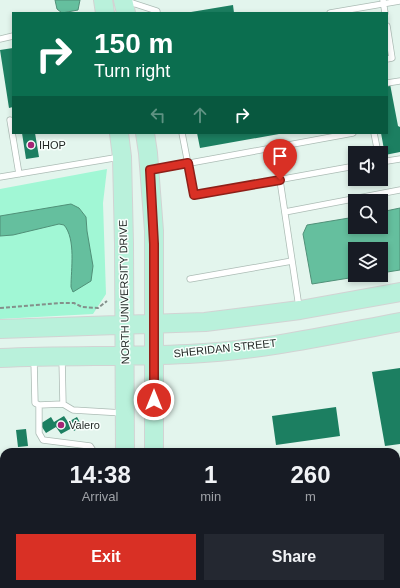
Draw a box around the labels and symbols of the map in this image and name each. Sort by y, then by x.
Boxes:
place label: IHOP [39,139,66,151]
pin [263,139,297,180]
marker: IHOP [26,140,36,150]
street label: NORTH UNIVERSITY DRIVE [117,220,131,364]
street label: SHERIDAN STREET [173,337,277,359]
position arrow [133,379,175,421]
place label: Valero [69,419,100,431]
marker: Valero [56,420,66,430]

